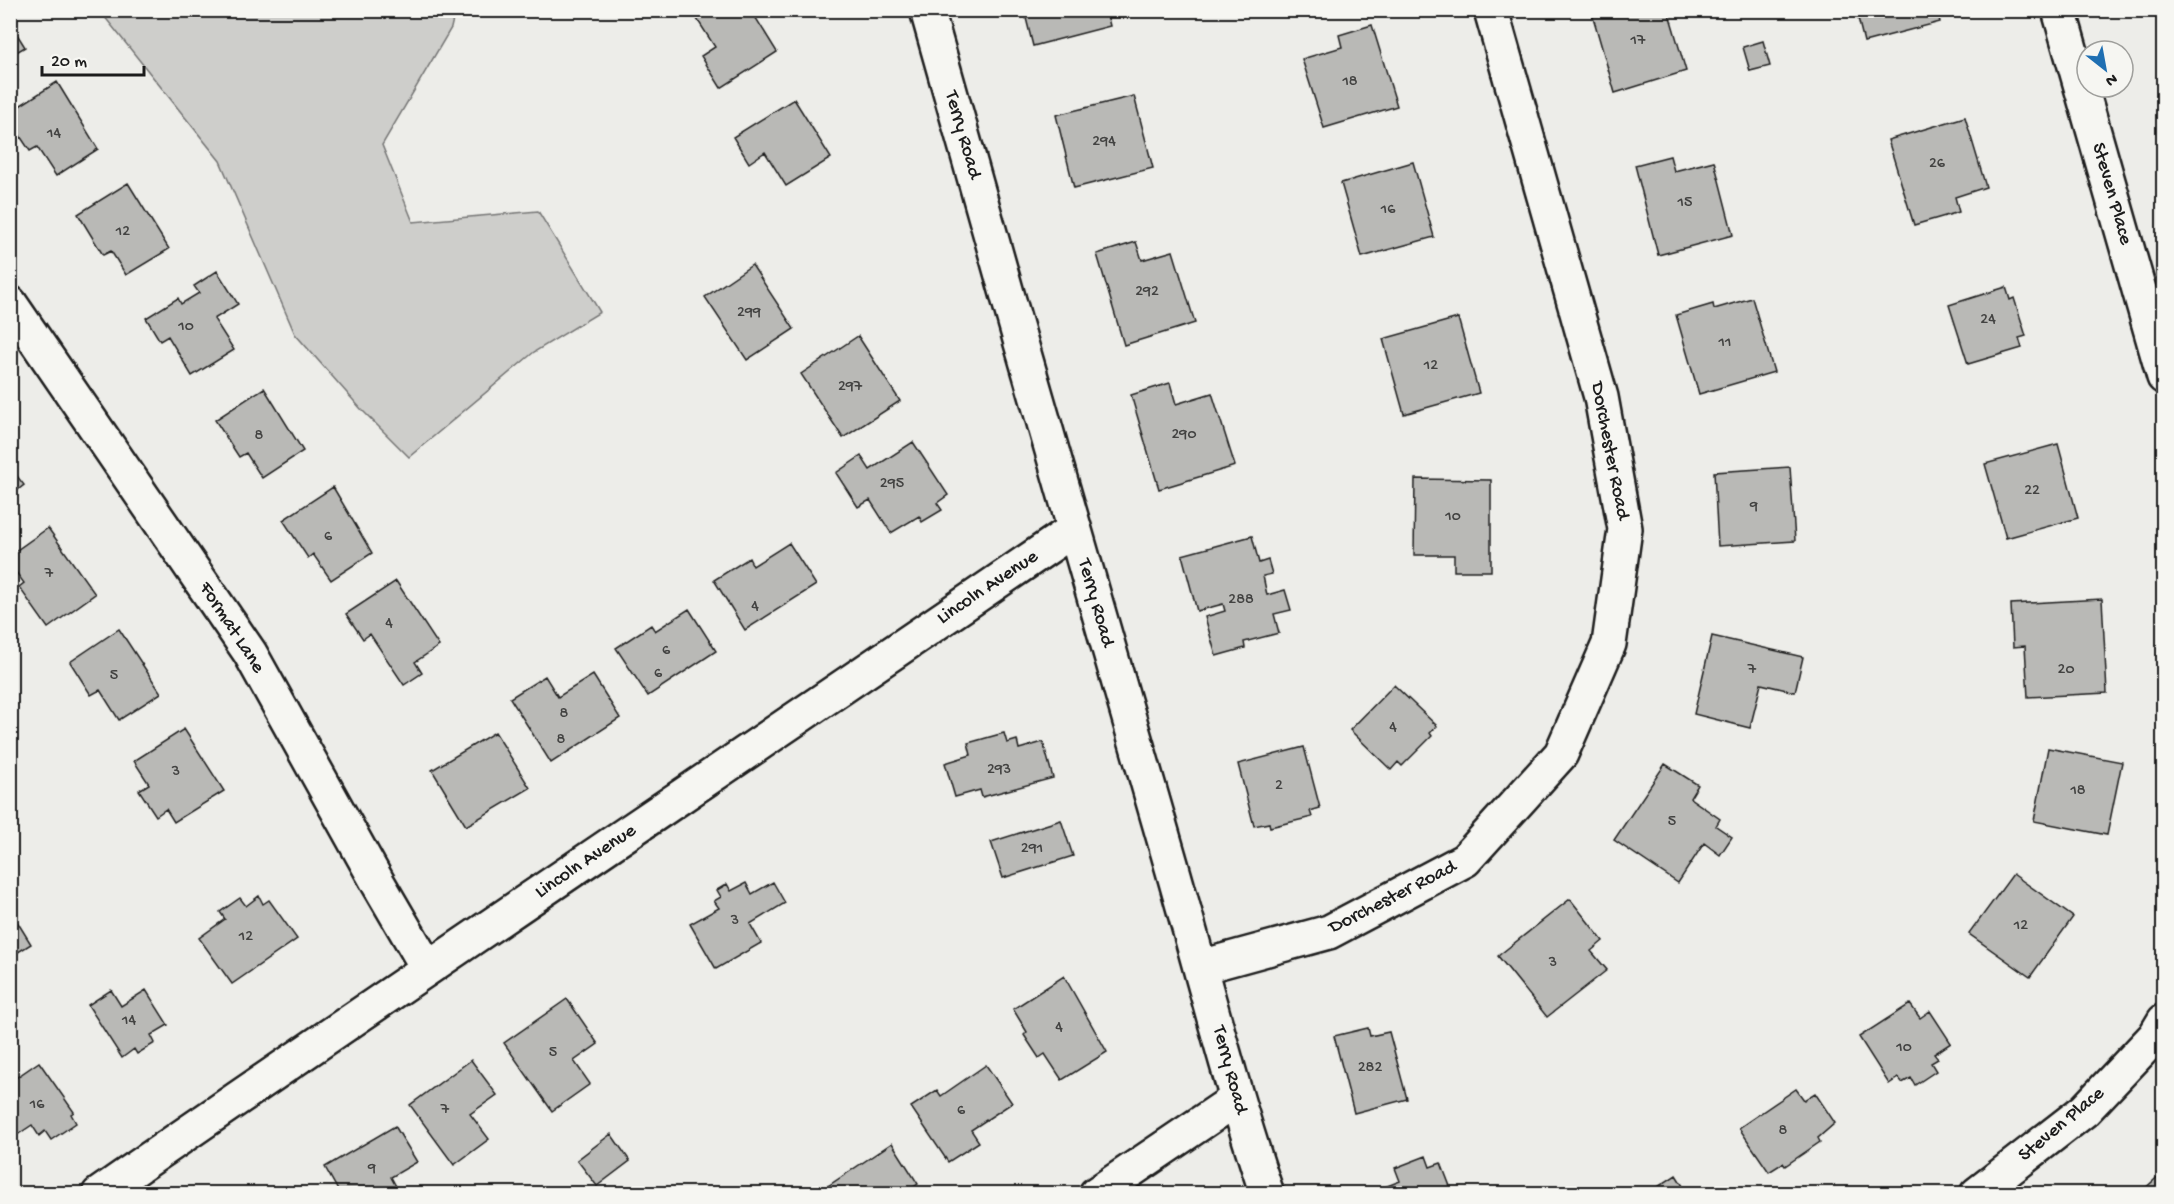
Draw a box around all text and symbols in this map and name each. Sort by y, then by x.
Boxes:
house number: 17 [1630,32,1646,51]
scale bar [42,39,144,77]
north arrow [2075,39,2135,99]
text: 20 m [51,52,87,73]
text: N [2101,68,2120,90]
house number: 18 [1341,73,1358,92]
street label: Terry Road [938,87,986,184]
house number: 14 [46,125,61,144]
house number: 294 [1092,133,1116,152]
street label: Steven Place [2086,140,2137,248]
house number: 26 [1929,155,1946,174]
house number: 15 [1677,194,1692,213]
house number: 16 [1380,201,1396,220]
house number: 12 [115,223,130,242]
house number: 292 [1135,283,1159,302]
house number: 299 [737,304,761,323]
house number: 24 [1980,311,1996,330]
house number: 10 [177,318,194,337]
house number: 11 [1718,334,1731,353]
house number: 12 [1423,357,1438,376]
house number: 297 [838,378,863,397]
street label: Dorchester Road [1584,378,1634,524]
house number: 290 [1172,426,1196,445]
house number: 8 [255,427,264,446]
house number: 295 [880,475,904,494]
house number: 22 [2024,482,2040,501]
house number: 9 [1749,498,1758,517]
house number: 10 [1444,508,1461,527]
house number: 6 [324,528,333,547]
street label: Lincoln Avenue [933,545,1044,630]
street label: Terry Road [1071,555,1119,652]
house number: 7 [44,565,54,584]
street label: Format Lane [192,577,269,679]
house number: 288 [1228,591,1254,610]
house number: 4 [751,598,759,617]
house number: 4 [385,615,393,634]
house number: 6 [662,642,671,661]
house number: 7 [1747,661,1757,680]
house number: 20 [2058,661,2074,680]
house number: 6 [654,665,663,684]
house number: 5 [110,667,118,686]
house number: 8 [560,705,569,724]
house number: 4 [1389,719,1397,738]
house number: 8 [557,731,566,750]
house number: 293 [987,761,1011,780]
house number: 3 [171,763,180,782]
house number: 2 [1275,777,1283,796]
house number: 18 [2069,782,2086,801]
house number: 5 [1668,813,1676,832]
street label: Lincoln Avenue [531,819,642,904]
house number: 291 [1021,840,1043,859]
street label: Dorchester Road [1324,855,1462,941]
house number: 3 [730,912,739,931]
house number: 12 [2013,917,2028,936]
house number: 12 [238,928,253,947]
house number: 3 [1548,954,1557,973]
house number: 14 [121,1012,136,1031]
house number: 4 [1055,1019,1063,1038]
street label: Terry Road [1206,1022,1252,1119]
house number: 10 [1895,1039,1912,1058]
house number: 5 [549,1044,557,1063]
house number: 282 [1358,1059,1382,1078]
street label: Steven Place [2014,1082,2110,1167]
house number: 16 [29,1096,45,1115]
house number: 7 [440,1101,450,1120]
house number: 6 [957,1102,966,1121]
house number: 8 [1779,1122,1788,1141]
house number: 9 [367,1160,376,1179]

